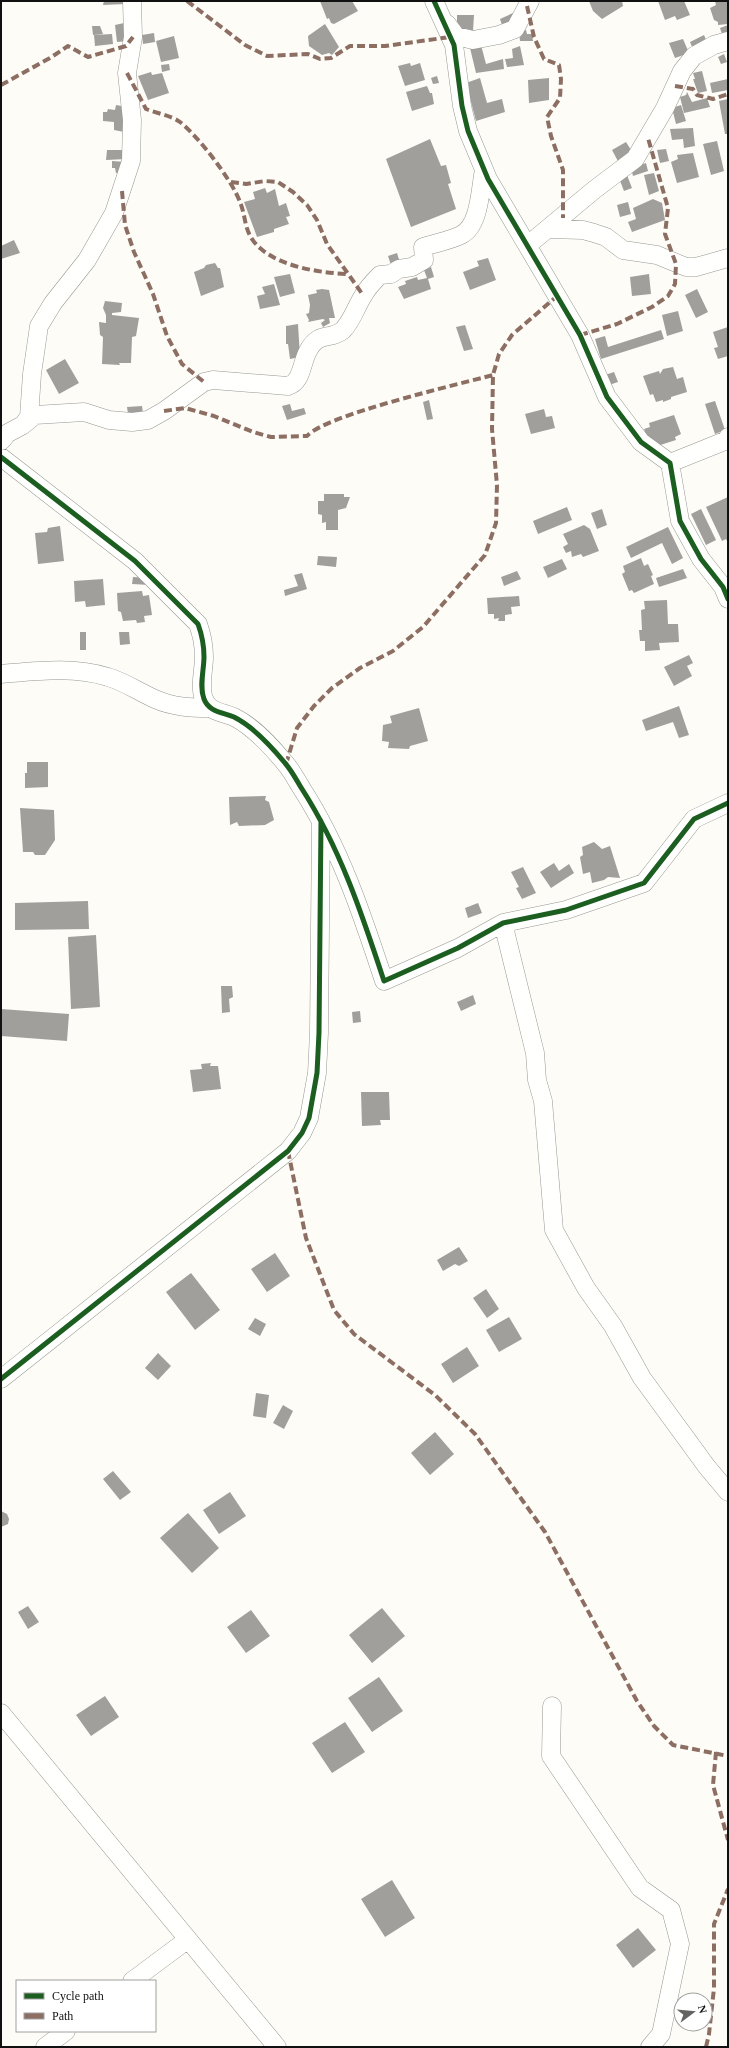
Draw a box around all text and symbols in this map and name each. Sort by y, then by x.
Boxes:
legend [16,1980,156,2032]
text: Cycle path [52,1989,104,2003]
north arrow [673,1992,713,2032]
text: N [696,2004,709,2015]
text: Path [52,2009,73,2023]

